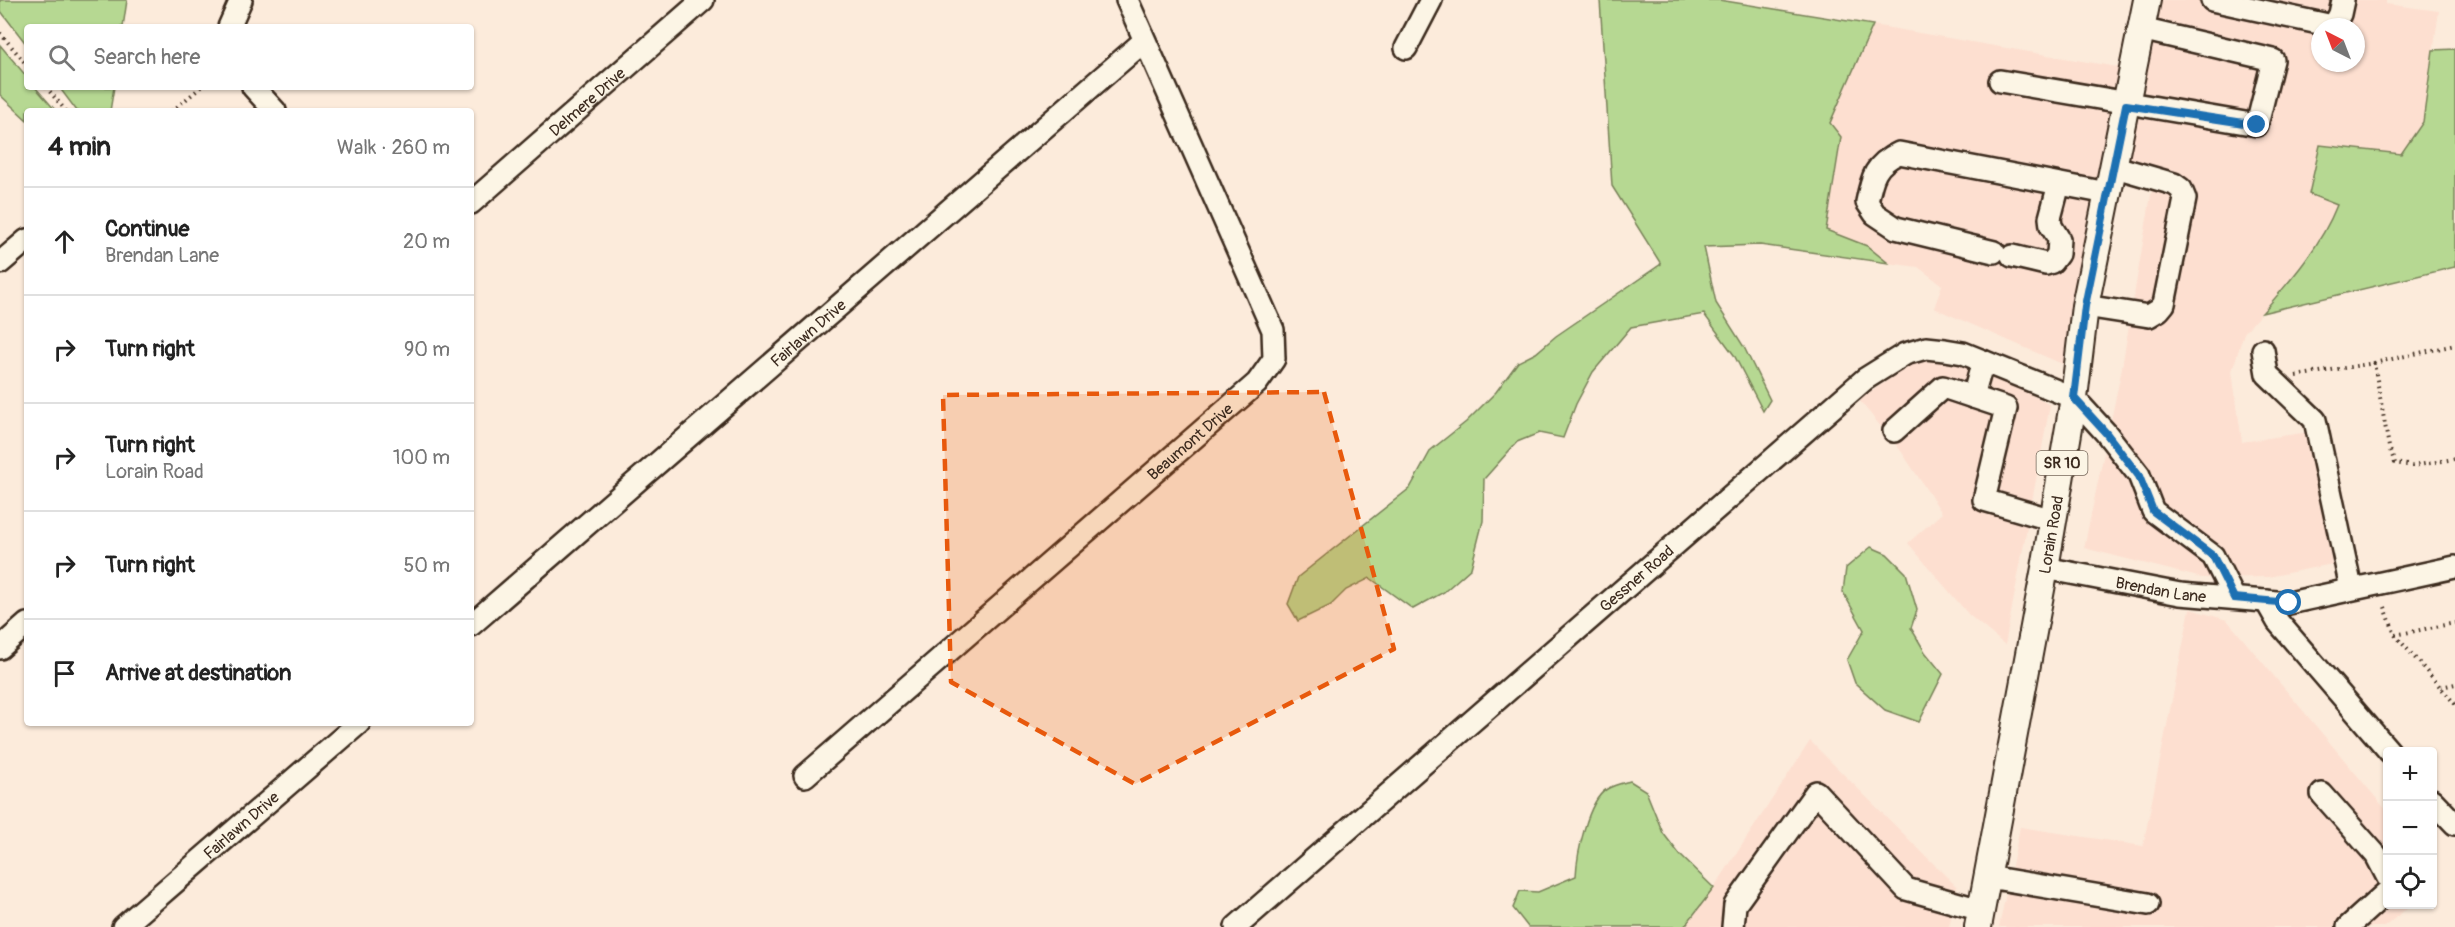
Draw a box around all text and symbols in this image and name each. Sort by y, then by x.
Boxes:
north arrow [2311,18,2365,72]
search box [24,24,474,90]
icon: search [45,41,78,74]
text: Search here [93,43,200,71]
street label: Delmere Drive [545,64,630,141]
route end [2243,111,2269,137]
text: 4 min [48,131,111,163]
text: Walk · 260 m [337,135,450,160]
text: Continue [105,215,189,243]
icon: ahead [48,225,81,258]
text: 20 m [403,229,450,254]
text: Brendan Lane [105,243,219,268]
street label: Fairlawn Drive [767,295,850,372]
icon: right [48,333,81,366]
text: Turn right [105,335,195,363]
text: 90 m [404,337,450,362]
street label: Beaumont Drive [1143,399,1238,485]
text: Turn right [105,431,195,459]
icon: right [48,441,81,474]
text: 100 m [393,445,450,470]
road number: SR 10 [2036,451,2088,475]
text: Lorain Road [105,459,204,484]
street label: Lorain Road [2035,494,2068,576]
street label: Gessner Road [1596,541,1678,617]
icon: right [48,549,81,582]
text: Turn right [105,551,195,579]
text: 50 m [403,553,450,578]
street label: Brendan Lane [2114,573,2207,607]
route start [2275,589,2301,615]
icon: arrive [48,657,81,690]
text: Arrive at destination [105,659,291,687]
map controls [2383,747,2437,909]
button: + [2383,747,2437,801]
street label: Fairlawn Drive [200,788,284,864]
button: − [2383,801,2437,855]
button: locate [2383,855,2437,909]

